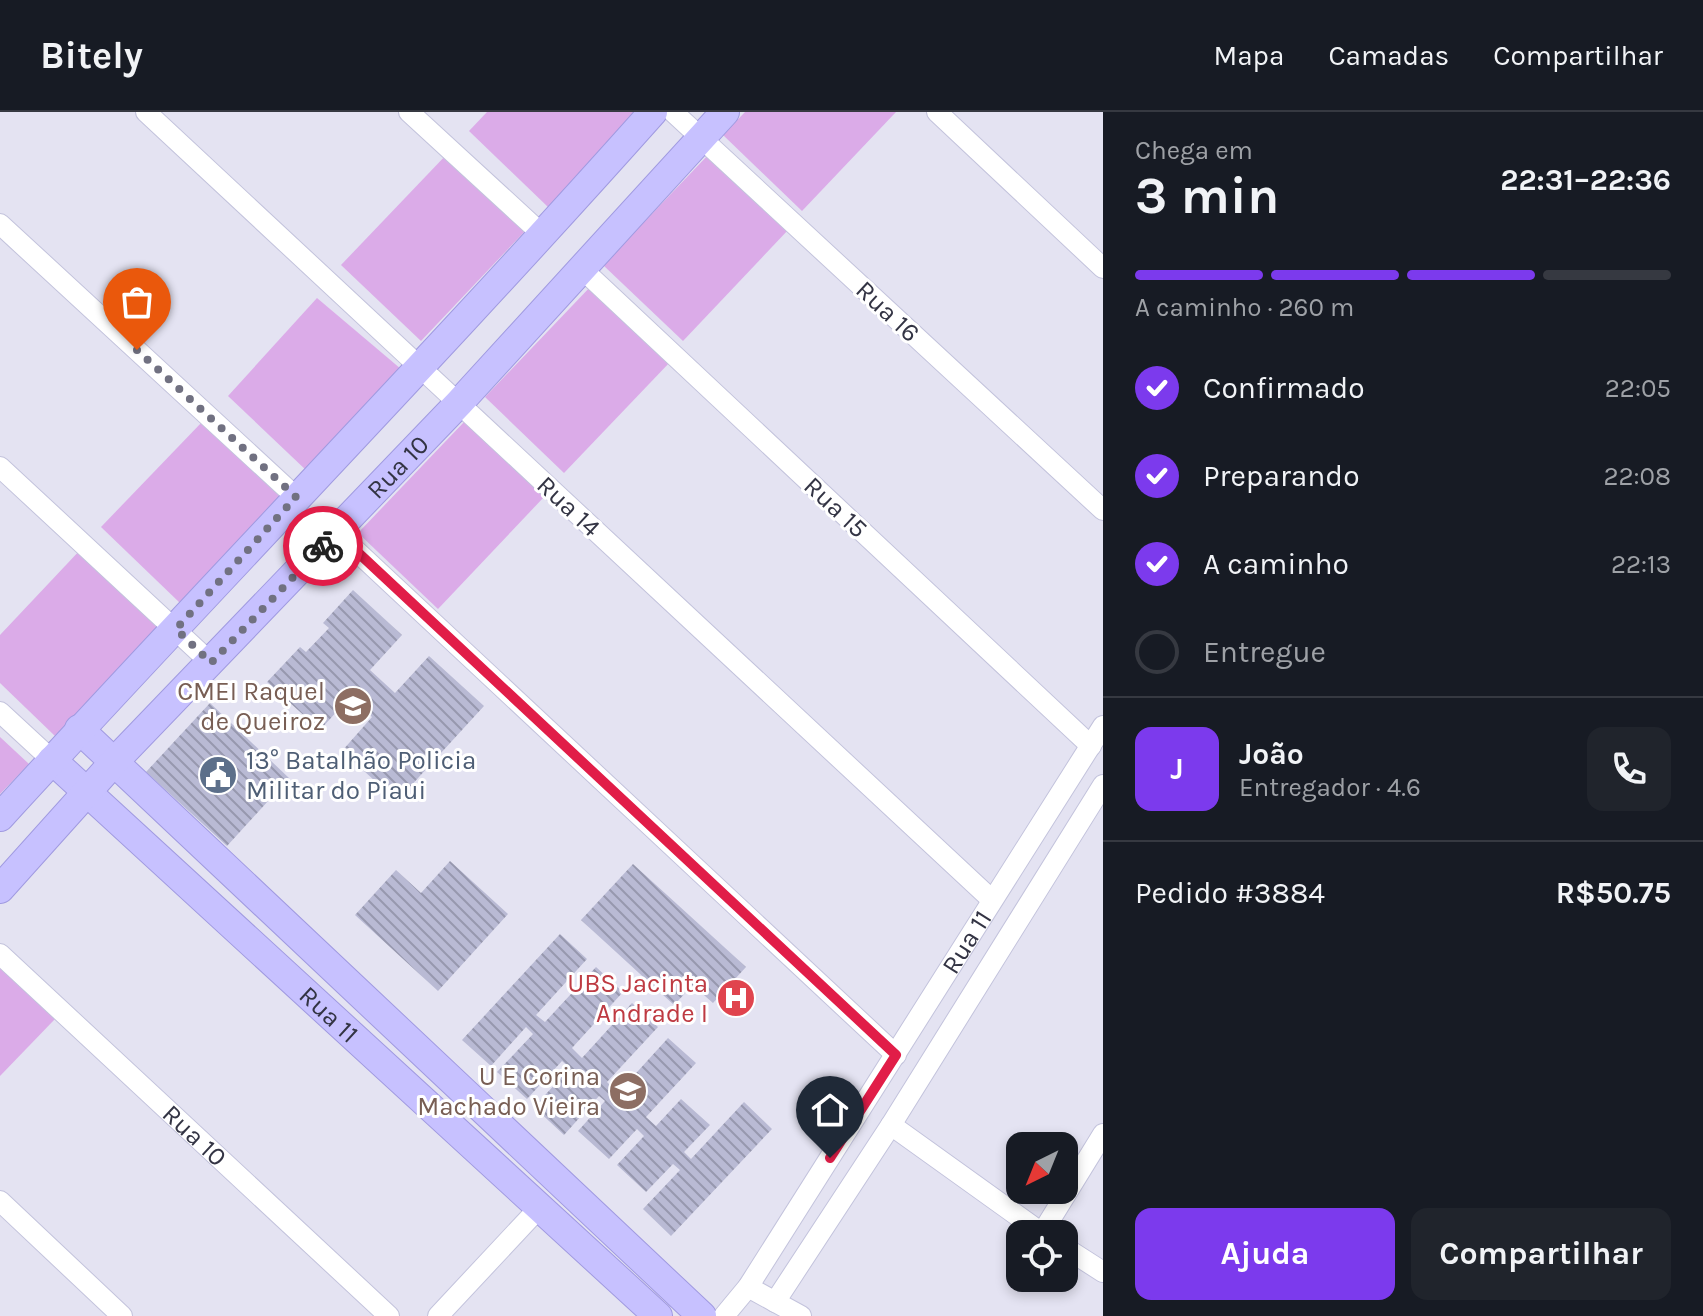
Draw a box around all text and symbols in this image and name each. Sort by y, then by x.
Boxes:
text: Bitely [40,33,143,78]
text: Mapa [1213,39,1284,72]
text: Camadas [1328,39,1449,72]
text: Compartilhar [1493,39,1663,72]
text: Chega em [1135,135,1253,166]
text: 22:31–22:36 [1500,162,1671,198]
text: 3 min [1135,165,1279,226]
pin [103,268,171,350]
street label: Rua 16 [849,274,926,348]
icon: bag [115,280,159,324]
text: A caminho · 260 m [1135,292,1354,323]
icon: check [1135,366,1179,410]
text: Confirmado [1203,370,1365,406]
text: 22:05 [1605,373,1671,404]
street label: Rua 10 [360,429,436,505]
icon: check [1135,454,1179,498]
text: Preparando [1203,458,1360,494]
text: 22:08 [1603,461,1671,492]
street label: Rua 14 [531,469,607,543]
street label: Rua 15 [798,470,874,544]
courier [283,506,363,586]
icon: bike [301,524,345,568]
icon: check [1135,542,1179,586]
text: A caminho [1203,546,1349,582]
text: 22:13 [1611,549,1671,580]
text: Entregue [1203,634,1326,670]
place label: CMEI Raquel de Queiroz [177,676,325,737]
school or university icon: CMEI Raquel de Queiroz [332,685,374,727]
button: phone [1587,727,1671,811]
text: João [1239,736,1304,772]
place label: 13° Batalhão Policia Militar do Piaui [246,745,476,806]
text: J [1170,751,1184,787]
public building icon: 13° Batalhão Policia Militar do Piaui [197,754,239,796]
text: Entregador · 4.6 [1239,772,1421,803]
text: Pedido #3884 [1135,875,1325,911]
text: R$50.75 [1556,875,1671,911]
street label: Rua 11 [935,905,998,980]
place label: UBS Jacinta Andrade I [567,968,708,1029]
hospital icon: UBS Jacinta Andrade I [715,977,757,1019]
street label: Rua 11 [293,980,365,1049]
place label: U E Corina Machado Vieira [417,1061,600,1122]
school or university icon: U E Corina Machado Vieira [607,1070,649,1112]
pin [796,1076,864,1158]
icon: home [808,1088,852,1132]
street label: Rua 10 [156,1098,233,1173]
north arrow [1006,1132,1078,1204]
map controls [1006,1132,1078,1292]
button: Ajuda [1135,1208,1395,1300]
button: Compartilhar [1411,1208,1671,1300]
button: locate [1006,1220,1078,1292]

